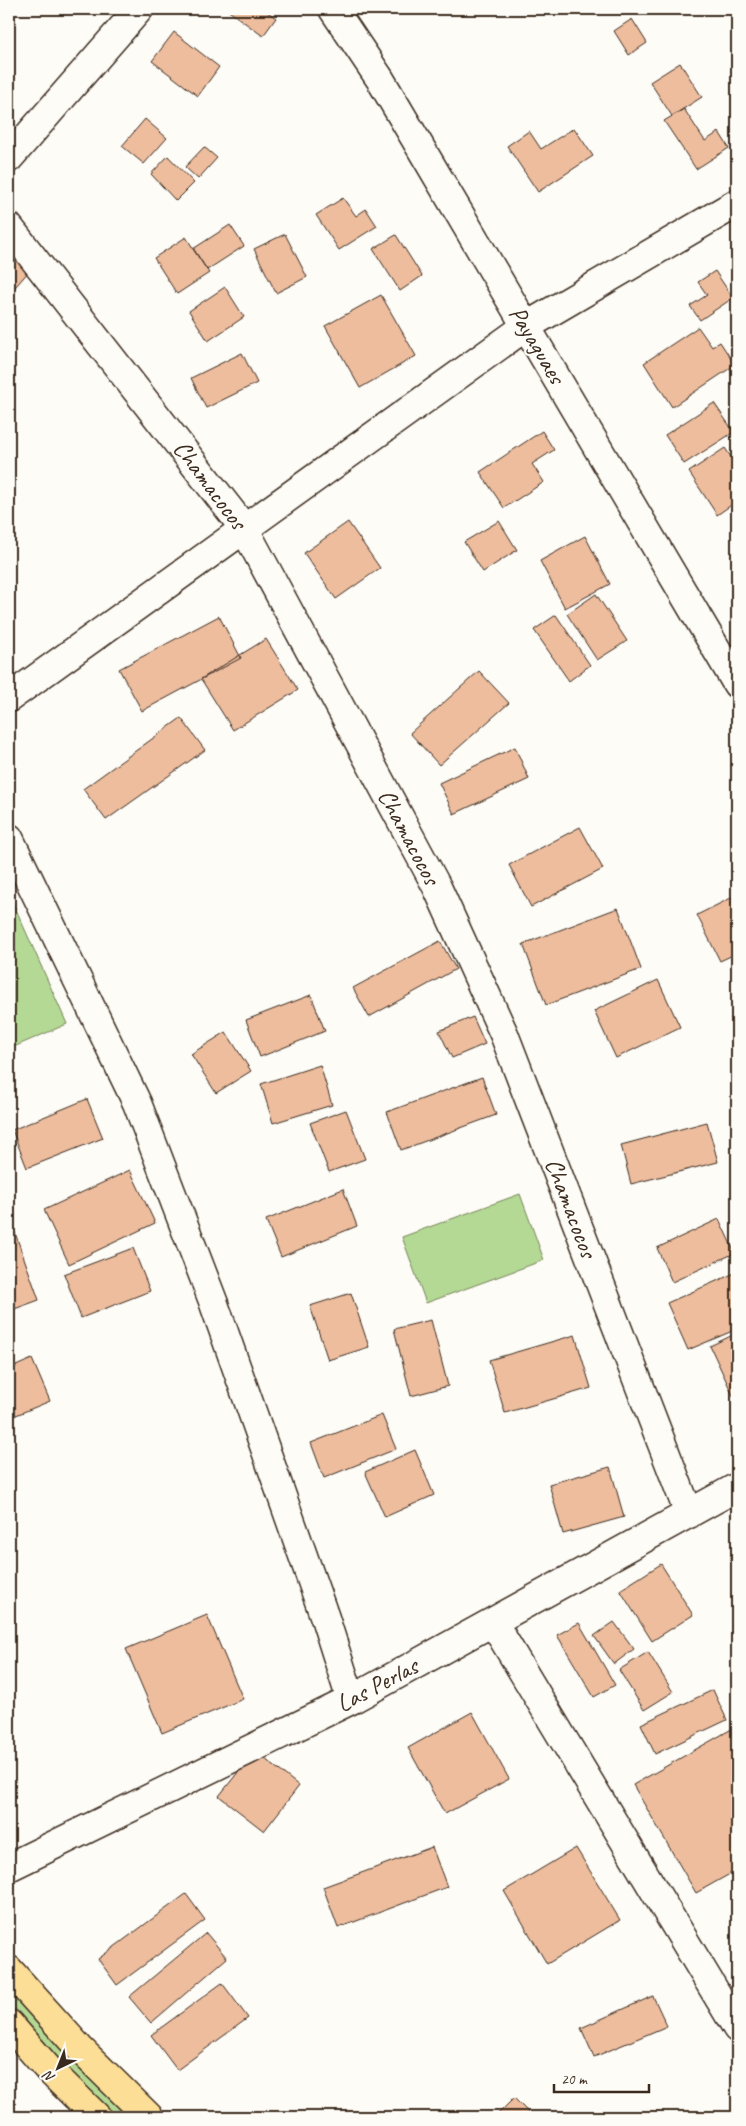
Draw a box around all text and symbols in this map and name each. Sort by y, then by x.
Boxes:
street label: Payaguaes [501,300,574,392]
street label: Chamacocos [166,434,256,538]
street label: Chamacocos [370,784,449,893]
street label: Chamacocos [537,1154,605,1265]
street label: Las Perlas [331,1649,425,1720]
north arrow [32,2044,82,2094]
scale bar [554,2061,648,2093]
text: N [39,2066,58,2086]
text: 20 m [561,2070,588,2089]

